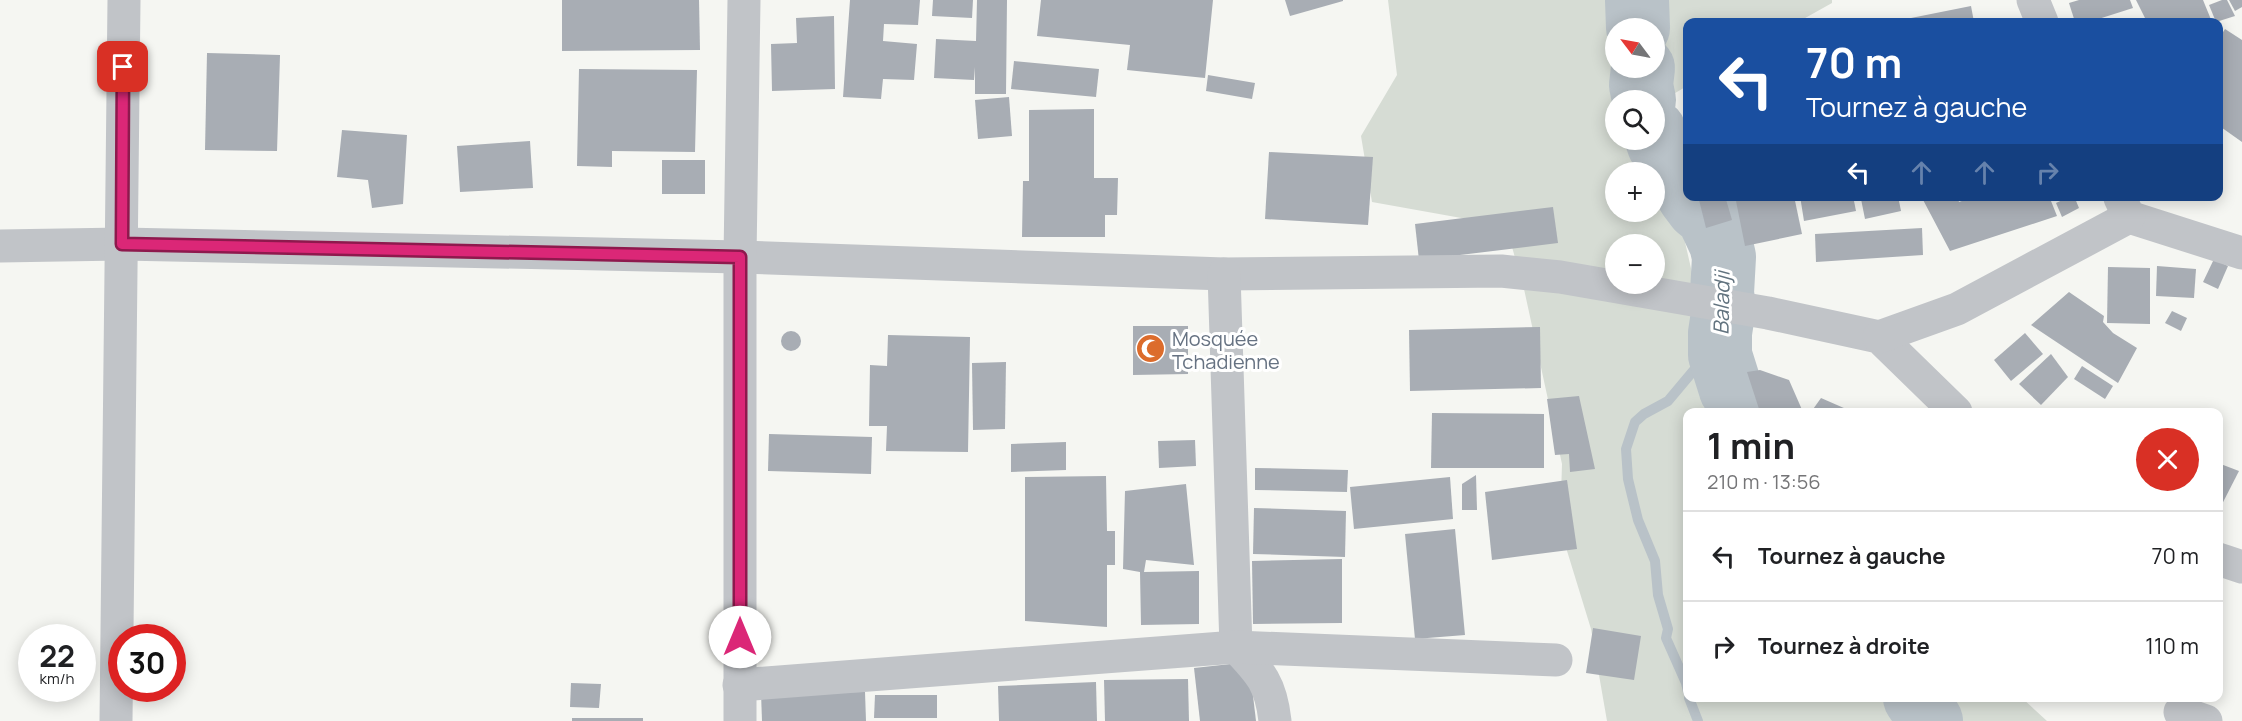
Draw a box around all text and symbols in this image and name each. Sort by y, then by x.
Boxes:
north arrow [1605,18,1665,78]
map controls [1605,18,1665,294]
text: 70 m [1806,33,1902,91]
pin [97,41,148,92]
icon: left [1707,42,1785,120]
icon: arrive [106,50,139,83]
text: Tournez à gauche [1806,88,2027,125]
button: search [1605,90,1665,150]
icon: left [1842,156,1875,189]
icon: ahead [1905,156,1938,189]
icon: ahead [1968,156,2001,189]
icon: right [2031,156,2064,189]
button: + [1605,162,1665,222]
button: − [1605,234,1665,294]
water label: Baladji [1706,268,1736,335]
place label: Mosquée Tchadienne [1172,325,1280,375]
mosque icon: Mosquée Tchadienne [1135,333,1167,365]
text: 1 min [1707,421,1795,470]
button: close [2136,428,2199,491]
text: 210 m · 13:56 [1707,468,1821,495]
icon: left [1707,540,1740,573]
text: Tournez à gauche [1758,541,1945,571]
text: 70 m [2151,541,2199,571]
position arrow [708,605,772,669]
speed limit sign: 30 [108,624,186,702]
icon: right [1707,630,1740,663]
text: Tournez à droite [1758,631,1930,661]
text: 110 m [2145,631,2199,661]
text: 22 [39,635,75,676]
text: km/h [40,668,74,689]

